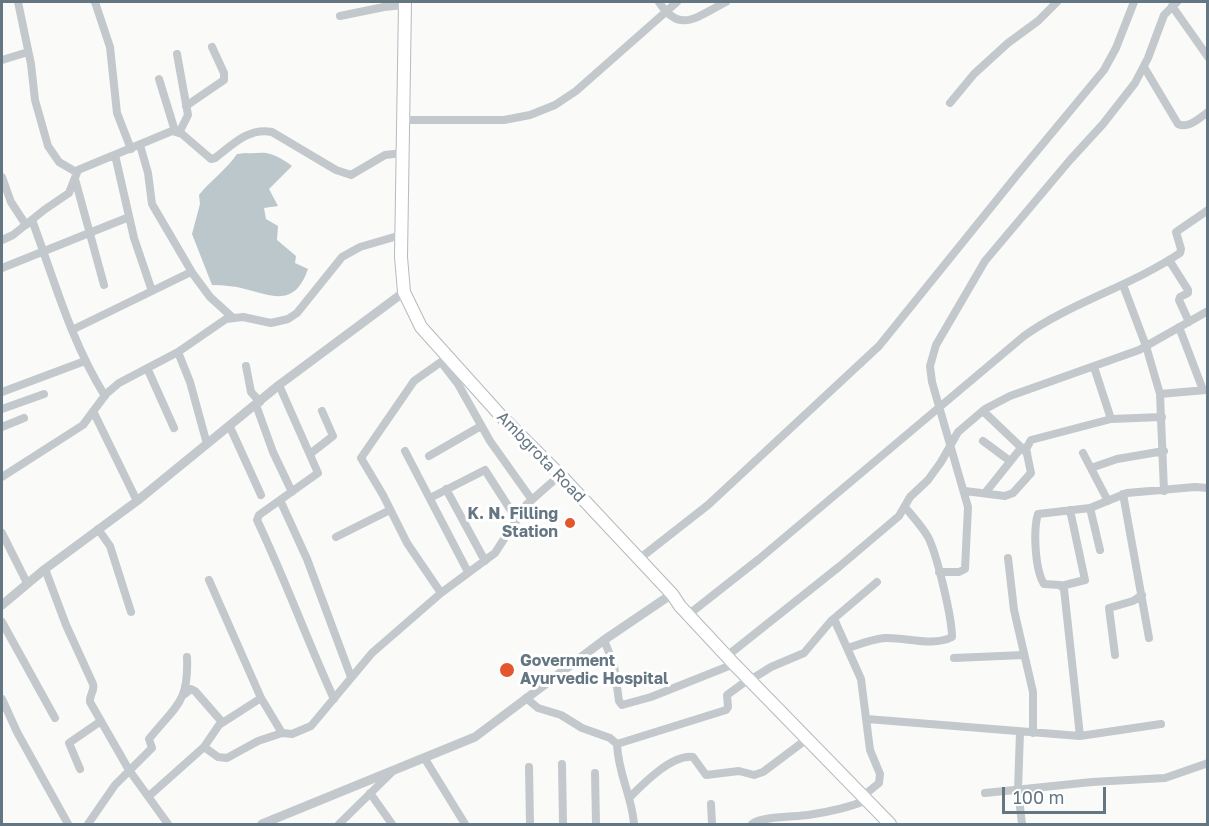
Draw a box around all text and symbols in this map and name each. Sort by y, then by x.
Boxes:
street label: Ambgrota Road [493,408,589,506]
place label: K. N. Filling Station [467,504,558,542]
marker: K. N. Filling Station [563,516,577,530]
place label: Government Ayurvedic Hospital [520,651,668,689]
marker: Government Ayurvedic Hospital [498,661,516,679]
scale bar [1005,775,1108,813]
text: 100 m [1013,786,1064,808]

